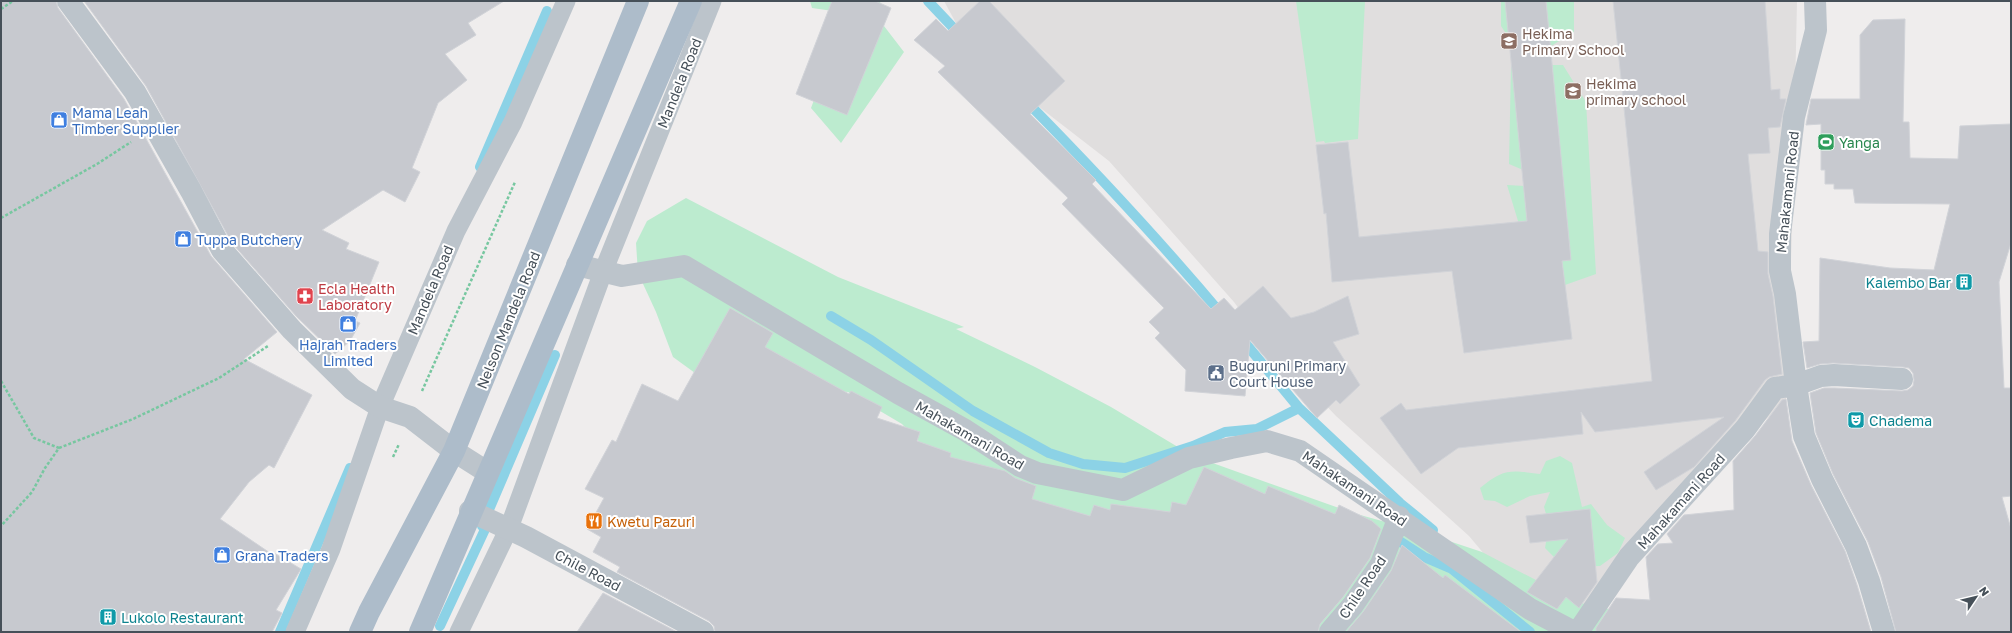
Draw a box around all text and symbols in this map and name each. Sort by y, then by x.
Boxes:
place label: Hekima Primary School [1522,25,1624,58]
school or university icon: Hekima Primary School [1499,31,1519,51]
street label: Mandela Road [653,36,705,130]
place label: Hekima primary school [1586,75,1686,108]
school or university icon: Hekima primary school [1563,81,1583,101]
place label: Mama Leah Timber Supplier [72,104,180,137]
shop icon: Mama Leah Timber Supplier [49,110,69,130]
street label: Mahakamani Road [1772,130,1802,254]
sports icon: Yanga [1816,132,1836,152]
place label: Yanga [1839,134,1880,151]
shop icon: Tuppa Butchery [173,229,193,249]
place label: Tuppa Butchery [196,231,302,248]
street label: Mandela Road [404,243,456,337]
street label: Nelson Mandela Road [473,249,543,391]
building icon: Kalembo Bar [1954,272,1974,292]
place label: Kalembo Bar [1865,274,1952,291]
place label: Ecla Health Laboratory [318,280,395,313]
pharmacy icon: Ecla Health Laboratory [295,286,315,306]
shop icon: Hajrah Traders Limited [338,314,358,334]
place label: Hajrah Traders Limited [299,336,397,369]
place label: Buguruni Primary Court House [1229,357,1346,390]
public building icon: Buguruni Primary Court House [1206,363,1226,383]
street label: Mahakamani Road [913,397,1027,473]
theatre icon: Chadema [1846,410,1866,430]
place label: Chadema [1869,412,1932,429]
street label: Mahakamani Road [1299,447,1411,529]
street label: Mahakamani Road [1634,450,1728,552]
restaurant icon: Kwetu Pazuri [584,511,604,531]
place label: Kwetu Pazuri [607,513,695,530]
shop icon: Grana Traders [212,545,232,565]
street label: Chile Road [552,546,624,594]
place label: Grana Traders [235,547,328,564]
street label: Chile Road [1335,552,1389,622]
north arrow [1956,577,1996,617]
text: N [1977,584,1992,598]
building icon: Lukolo Restaurant [98,607,118,627]
place label: Lukolo Restaurant [121,609,244,626]

